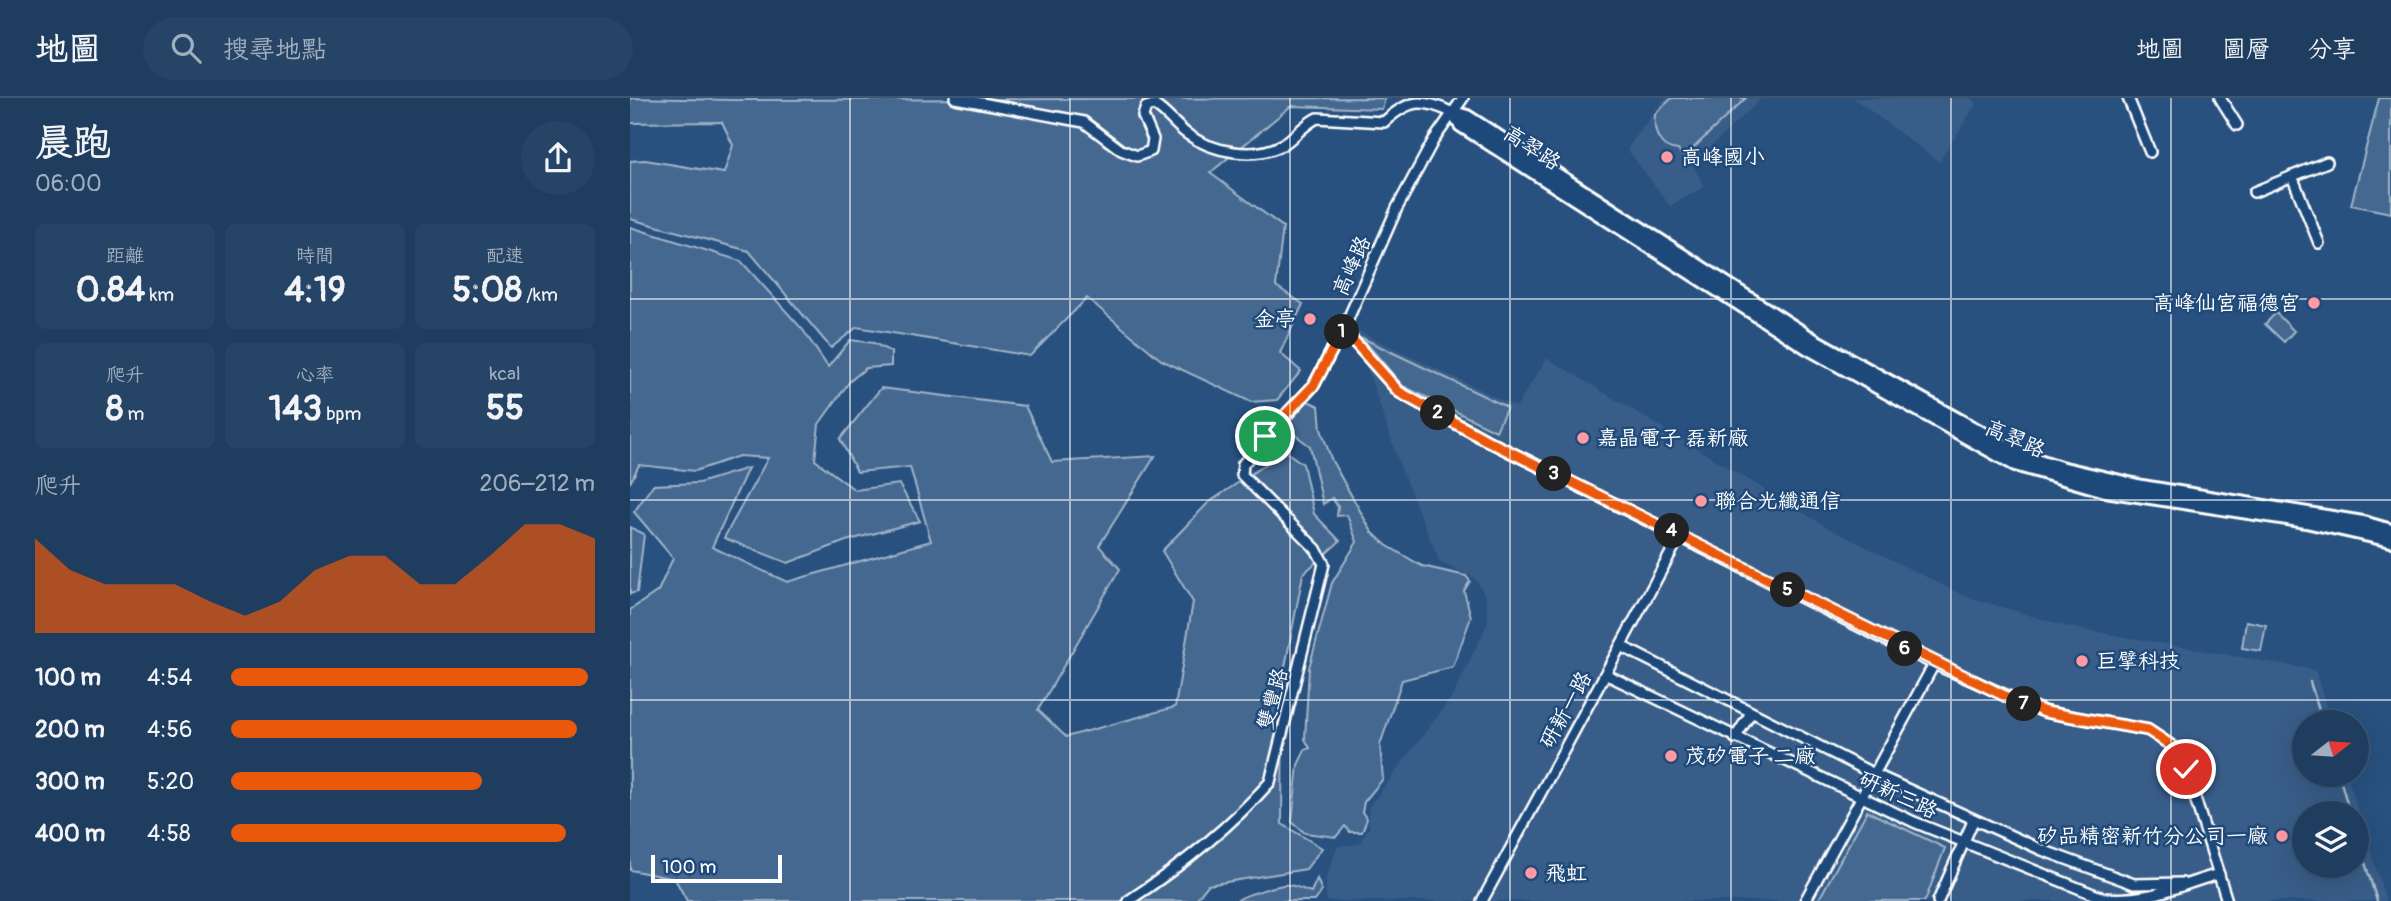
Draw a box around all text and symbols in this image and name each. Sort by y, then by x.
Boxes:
search box [143,17,633,80]
text: 地圖 [35,29,101,70]
icon: search [167,29,205,67]
text: 搜尋地點 [223,34,327,66]
text: 地圖 [2136,35,2184,64]
text: 圖層 [2222,35,2270,64]
text: 分享 [2308,35,2356,64]
text: 晨跑 [35,119,111,167]
street label: 高翠路 [1498,120,1566,176]
button: share [521,121,595,195]
place label: 高峰國小 [1681,144,1765,171]
marker: 高峰國小 [1659,149,1675,165]
text: 06:00 [35,169,102,198]
street label: 高峰路 [1327,232,1377,300]
text: 距離 [106,244,144,268]
text: 時間 [296,244,334,268]
text: 配速 [486,244,524,268]
text: 0.84 [76,268,145,312]
text: 4:19 [284,268,346,312]
text: 5:08 [452,268,522,312]
text: km [145,283,174,307]
text: /km [522,283,558,307]
place label: 高峰仙宮福德宮 [2153,290,2300,317]
marker: 高峰仙宮福德宮 [2306,295,2322,311]
place label: 金亭 [1254,306,1296,333]
marker: 金亭 [1302,311,1318,327]
pin: 1 [1324,314,1360,350]
text: 1 [1338,319,1345,343]
text: kcal [490,362,520,386]
text: 爬升 [106,363,144,387]
text: 心率 [296,363,334,387]
text: 55 [486,386,524,430]
text: 8 [106,387,123,431]
text: 143 [269,387,322,431]
pin: 2 [1420,396,1456,430]
text: 2 [1432,400,1443,424]
text: m [123,402,144,426]
text: bpm [322,402,361,426]
pin [1235,406,1295,466]
street label: 高翠路 [1981,414,2049,464]
icon: arrive [1246,417,1284,455]
place label: 嘉晶電子 磊新廠 [1597,425,1749,452]
marker: 嘉晶電子 磊新廠 [1575,430,1591,446]
pin: 3 [1536,456,1572,492]
text: 3 [1548,461,1559,485]
text: 206–212 m [479,469,595,498]
text: 爬升 [35,471,81,500]
place label: 聯合光纖通信 [1715,488,1841,515]
marker: 聯合光纖通信 [1693,493,1709,509]
pin: 4 [1654,514,1690,548]
text: 4 [1666,518,1677,542]
pin: 5 [1770,573,1806,608]
text: 5 [1782,577,1793,601]
pin: 6 [1888,632,1922,666]
text: 6 [1899,636,1910,660]
place label: 巨擘科技 [2096,648,2180,675]
marker: 巨擘科技 [2074,653,2090,669]
text: 100 m [35,663,101,692]
text: 4:54 [147,663,192,692]
street label: 雙豐路 [1252,665,1294,733]
street label: 研新一路 [1534,667,1598,753]
pin: 7 [2006,686,2042,722]
text: 7 [2018,691,2029,715]
north arrow [2292,710,2370,788]
map controls [2292,710,2369,878]
text: 200 m [35,715,105,744]
text: 4:56 [147,715,192,744]
pin [2156,739,2216,799]
place label: 茂矽電子 二廠 [1685,743,1816,770]
marker: 茂矽電子 二廠 [1663,748,1679,764]
icon: check [2167,750,2205,788]
street label: 研新三路 [1854,765,1942,825]
text: 300 m [35,767,105,796]
text: 5:20 [147,767,194,796]
button: layers [2292,801,2369,878]
text: 400 m [35,819,105,848]
text: 4:58 [147,819,191,848]
place label: 矽品精密新竹分公司一廠 [2037,823,2268,850]
marker: 矽品精密新竹分公司一廠 [2274,828,2290,844]
scale bar [651,852,782,884]
text: 100 m [662,855,716,879]
place label: 飛虹 [1545,860,1587,887]
marker: 飛虹 [1523,865,1539,881]

